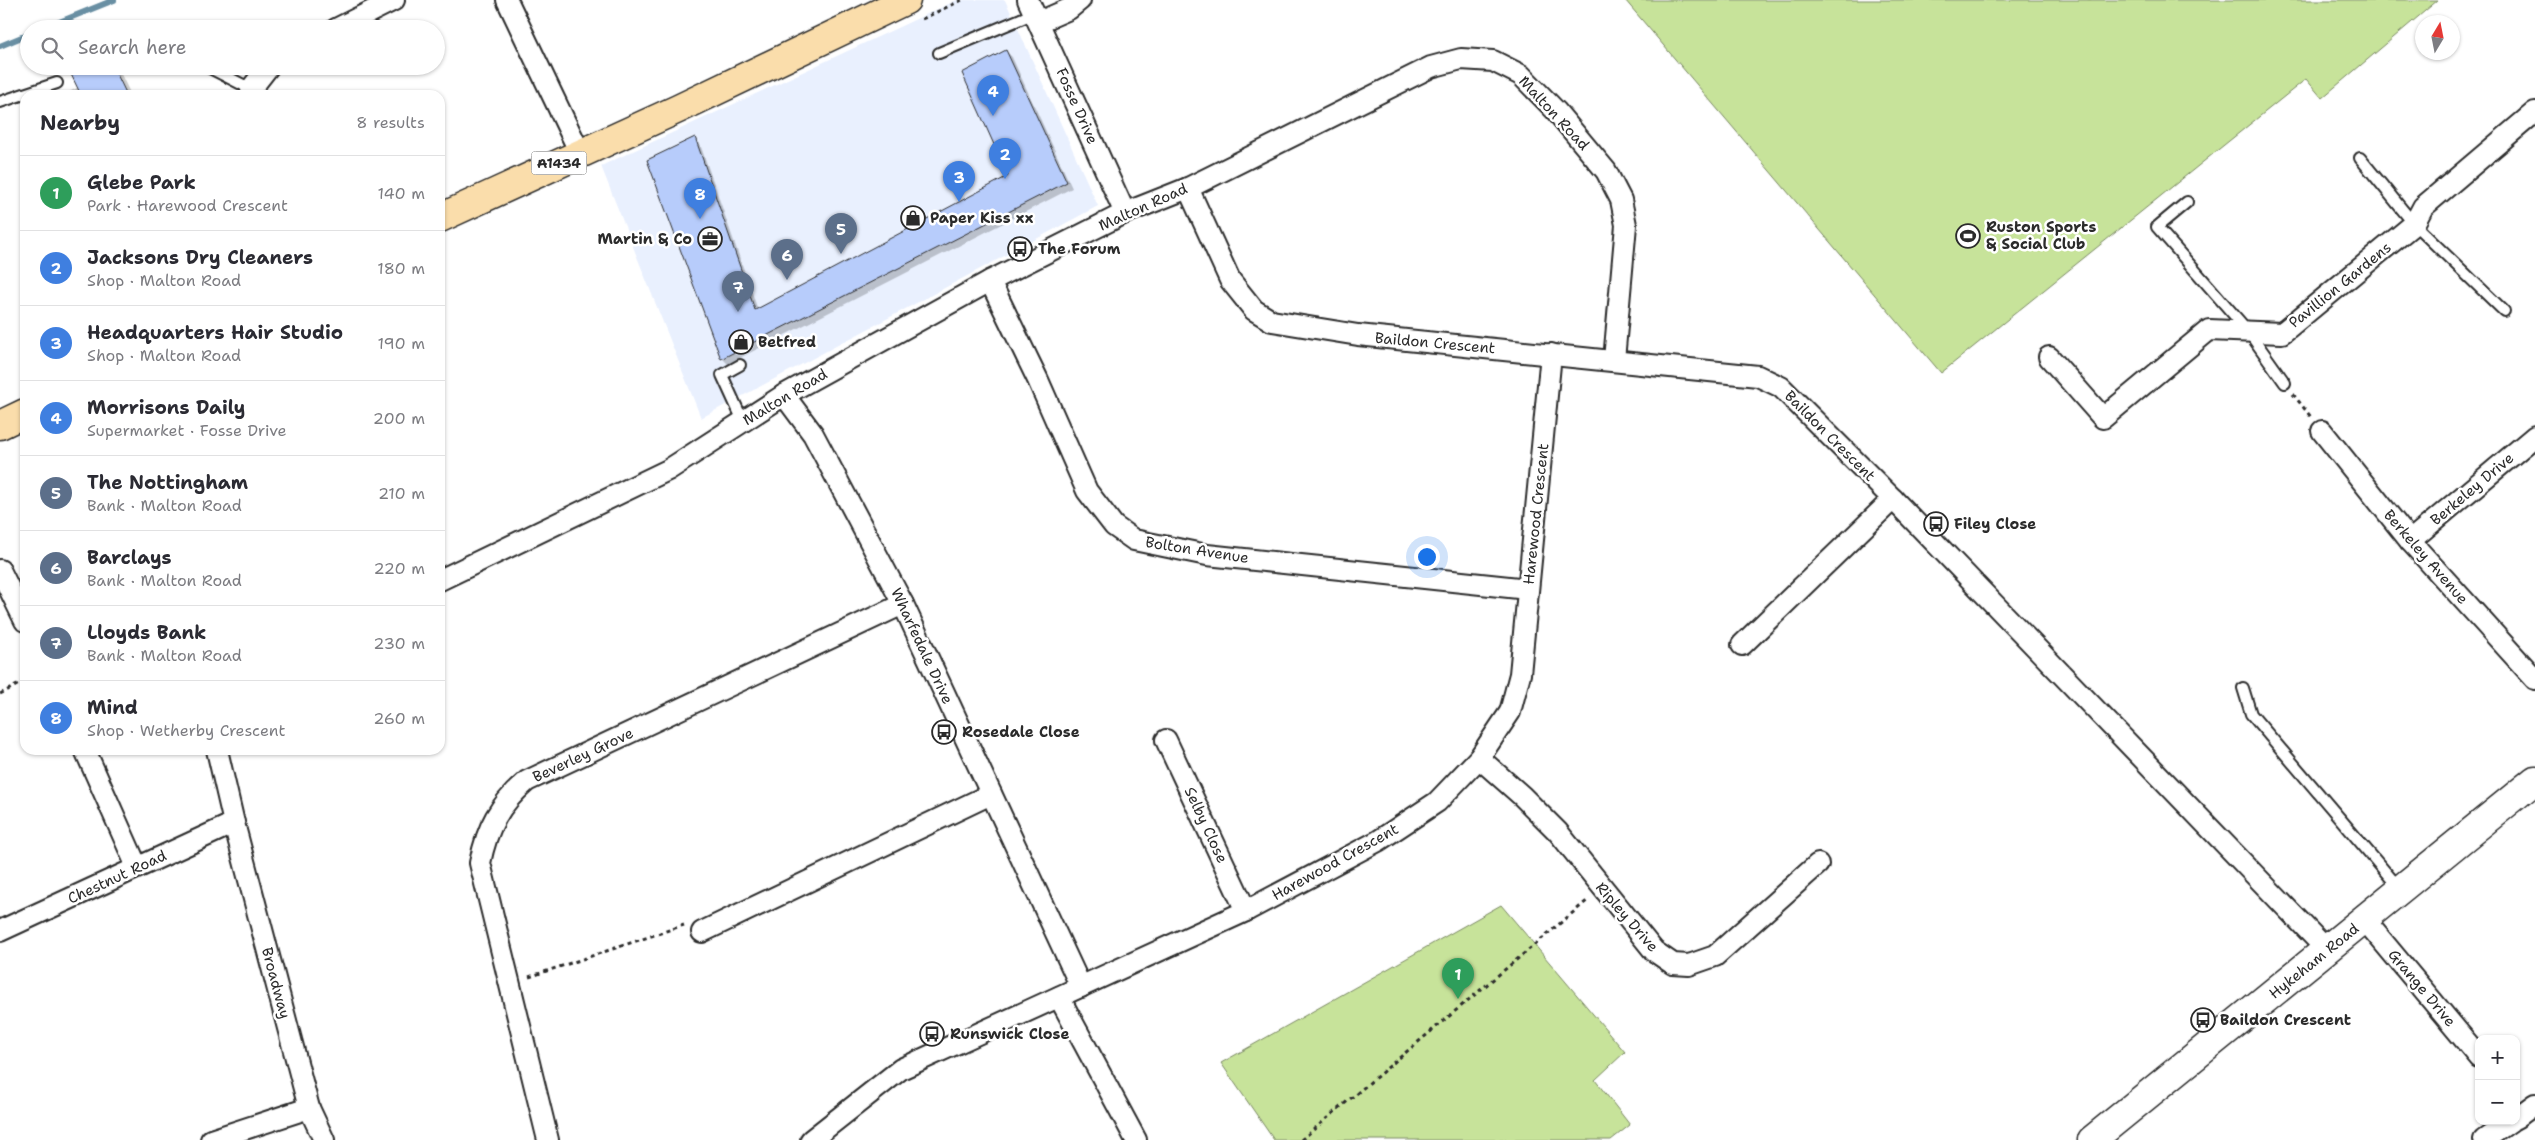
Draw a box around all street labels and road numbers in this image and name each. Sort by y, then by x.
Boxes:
street label: Fosse Drive [1051,65,1103,147]
street label: Malton Road [1514,71,1594,155]
road number: A1434 [532,152,586,174]
street label: Malton Road [1096,178,1191,235]
street label: Pavillion Gardens [2285,237,2395,333]
street label: Baildon Crescent [1374,328,1496,358]
street label: Malton Road [739,364,831,430]
street label: Baildon Crescent [1780,386,1880,486]
street label: Harewood Crescent [1519,442,1553,586]
street label: Berkeley Drive [2426,448,2518,530]
street label: Berkeley Avenue [2379,505,2473,609]
street label: Bolton Avenue [1144,532,1250,568]
street label: Wharfedale Drive [886,585,958,707]
street label: Beverley Grove [529,723,637,787]
street label: Selby Close [1180,784,1232,866]
street label: Harewood Crescent [1268,819,1402,905]
street label: Chestnut Road [64,845,170,909]
street label: Ripley Drive [1591,878,1663,956]
street label: Hykeham Road [2265,918,2363,1003]
street label: Broadway [257,945,295,1021]
street label: Grange Drive [2384,945,2460,1031]

